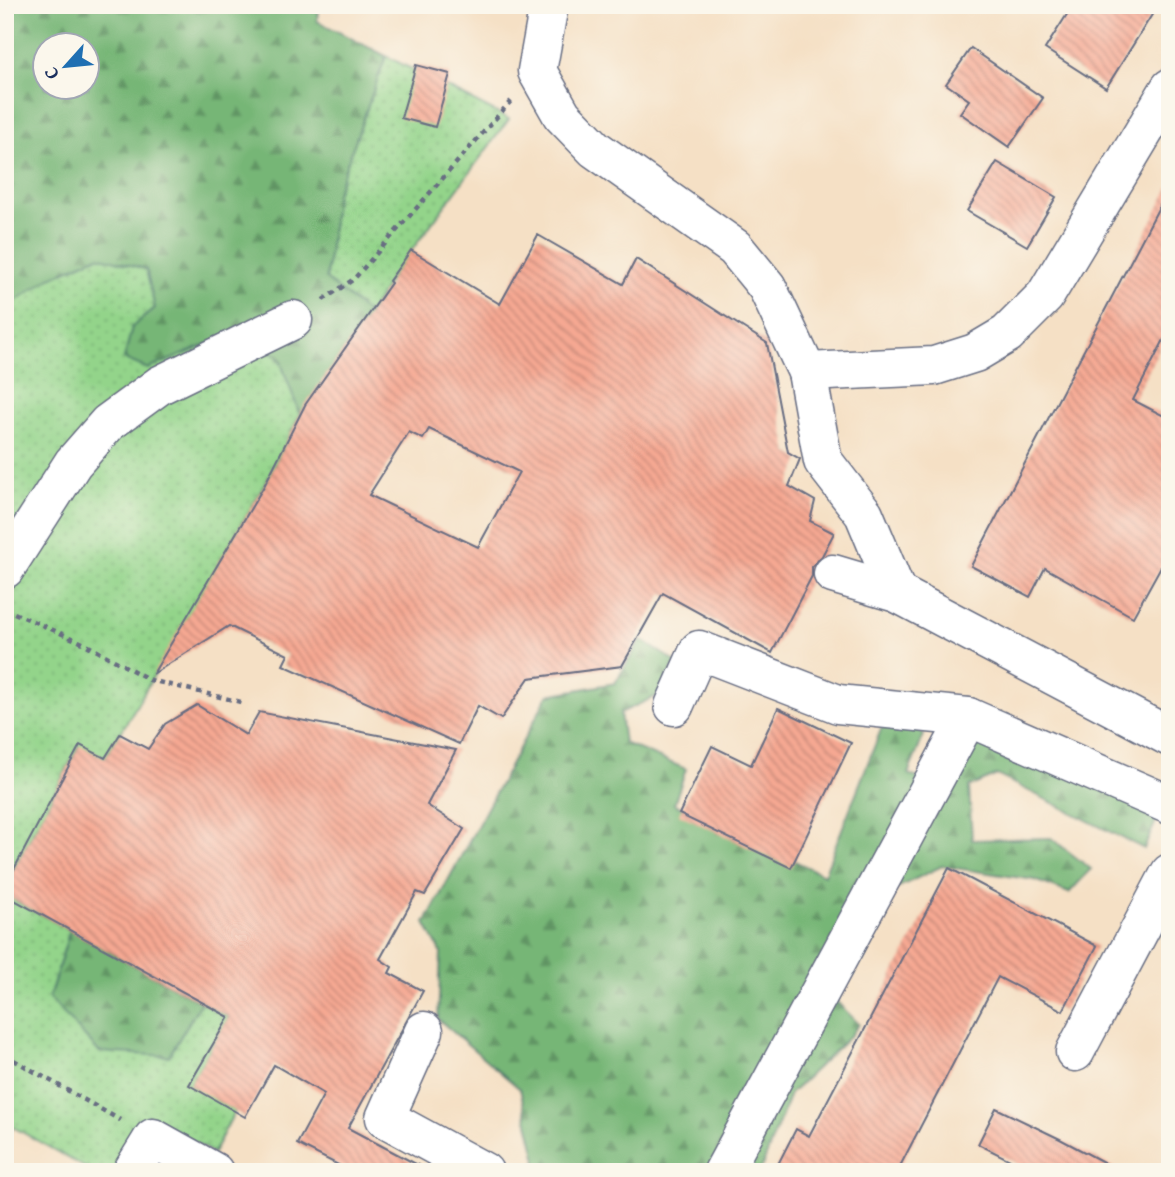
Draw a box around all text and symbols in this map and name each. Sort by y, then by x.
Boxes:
north arrow [32,32,102,102]
text: С [36,62,66,85]

